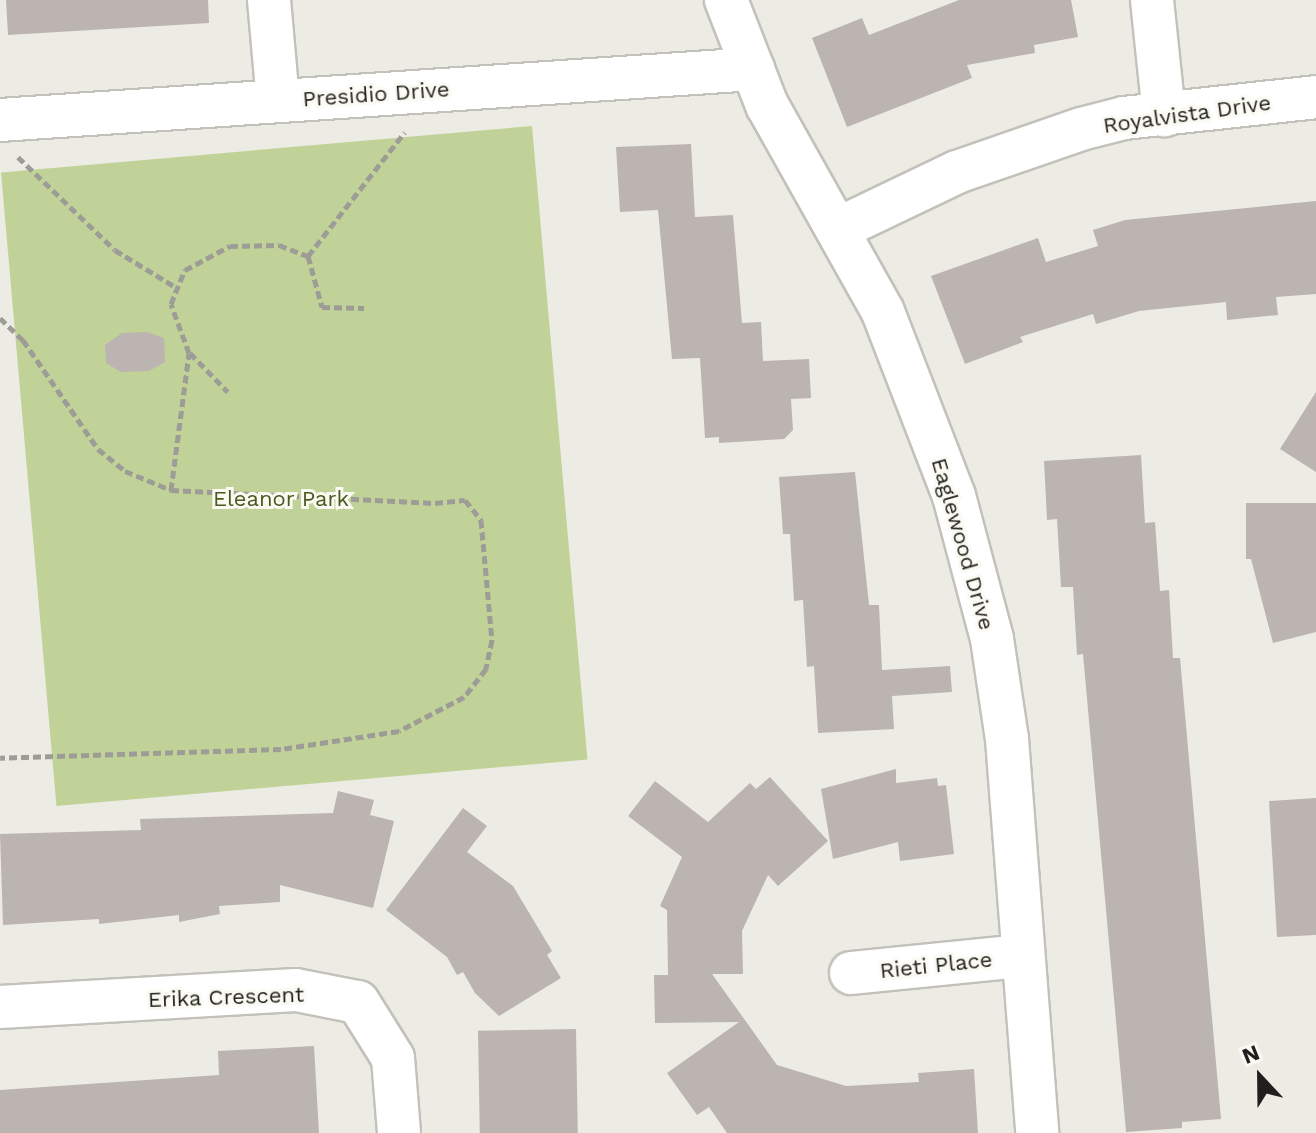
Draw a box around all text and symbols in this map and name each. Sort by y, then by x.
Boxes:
street label: Presidio Drive [302,76,450,112]
street label: Royalvista Drive [1101,89,1273,139]
street label: Eaglewood Drive [926,455,1000,633]
park label: Eleanor Park [213,486,349,512]
street label: Rieti Place [878,946,994,984]
street label: Erika Crescent [147,981,305,1013]
north arrow [1220,1037,1300,1117]
text: N [1239,1040,1263,1069]

